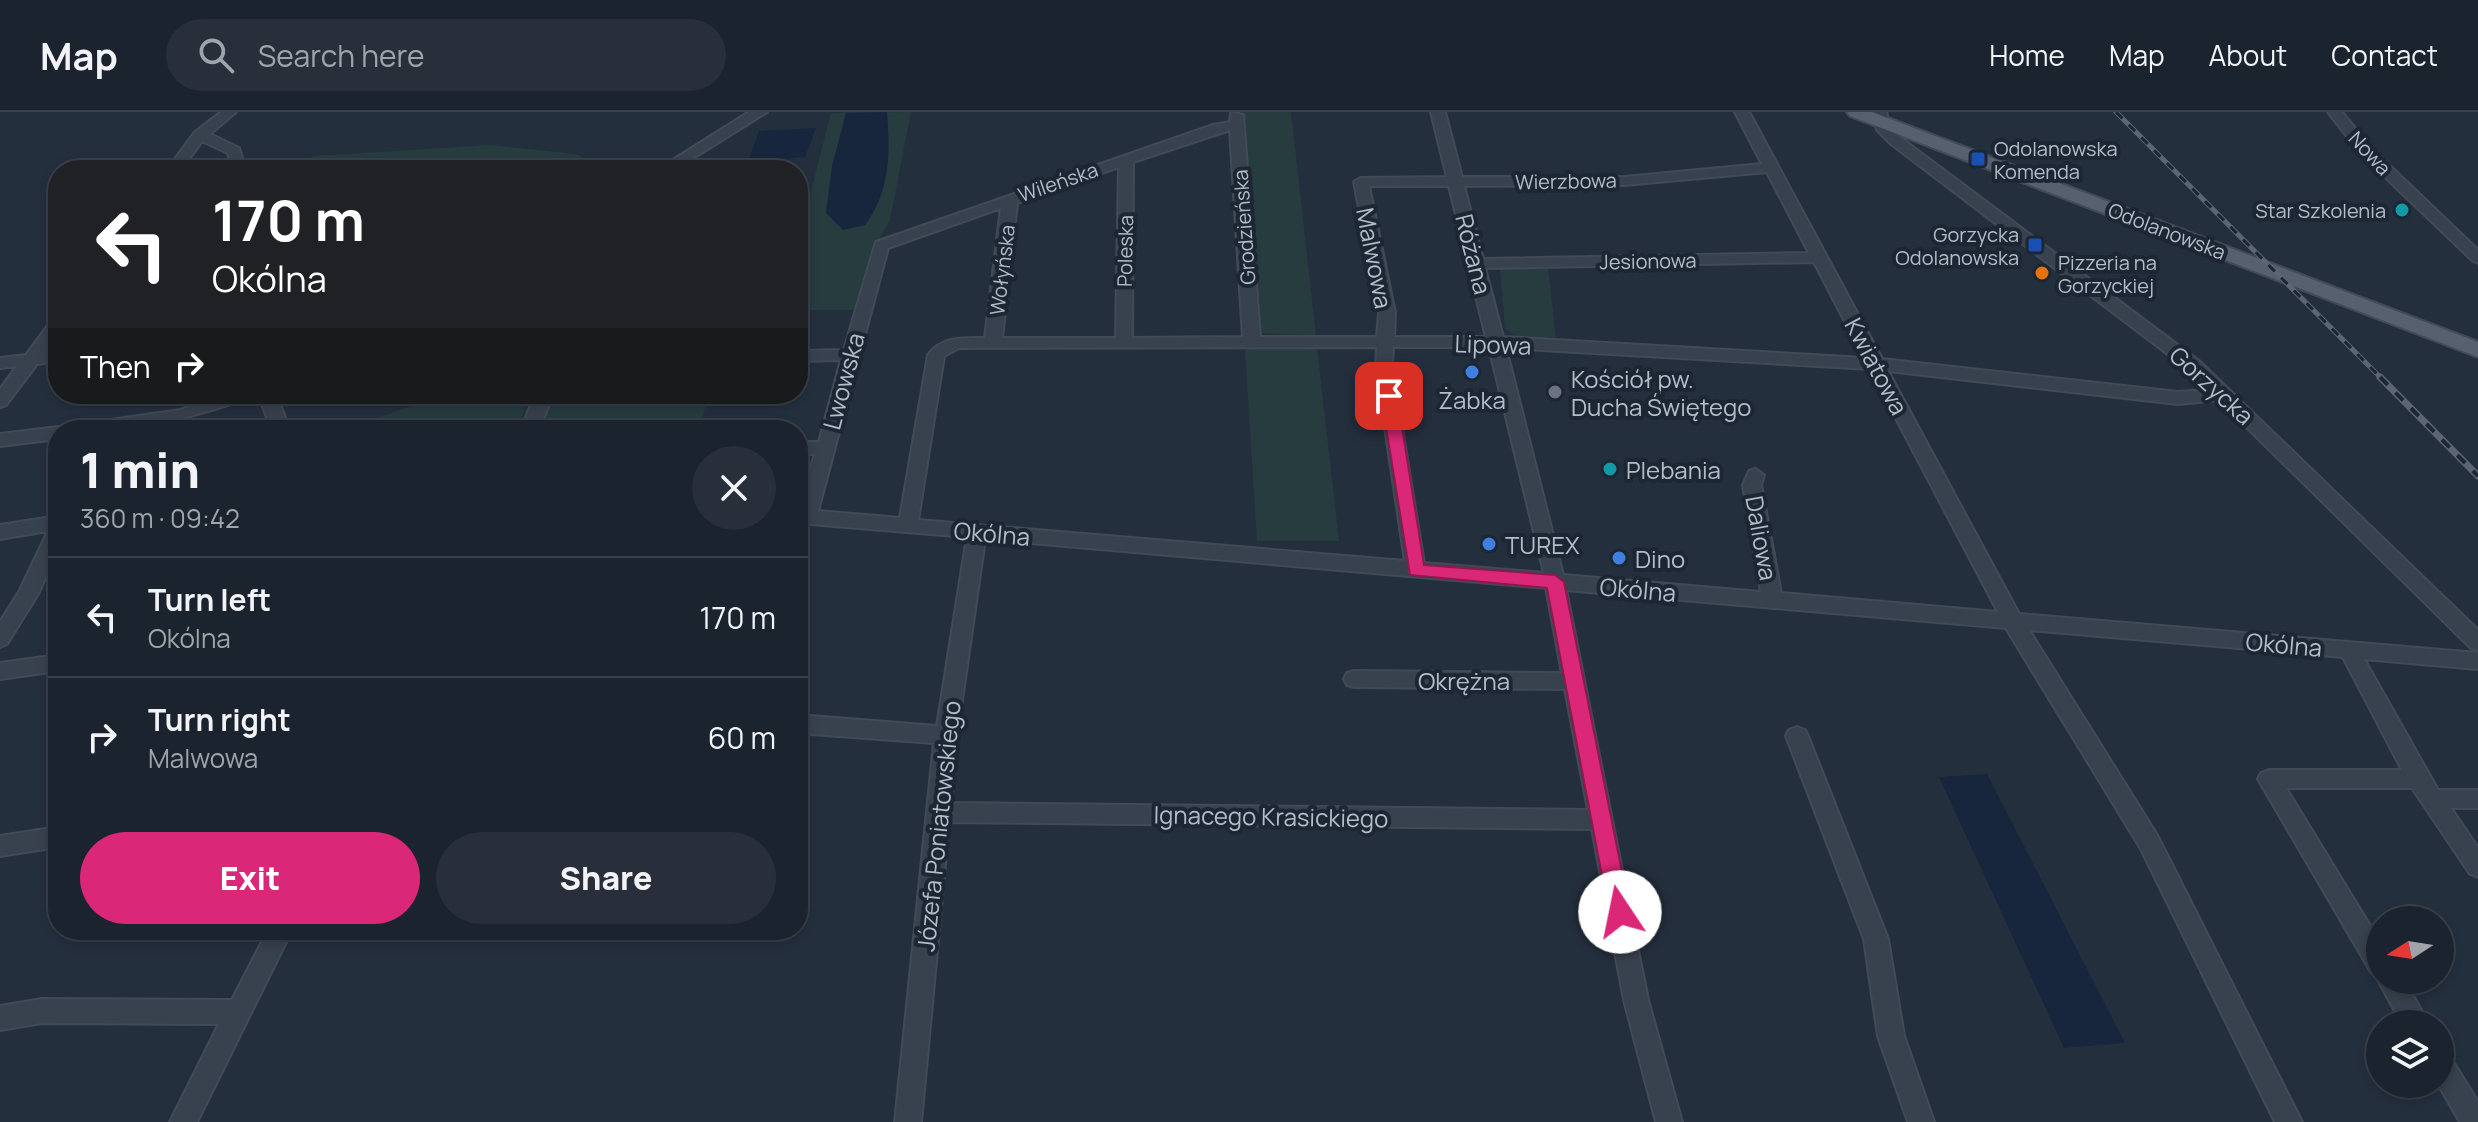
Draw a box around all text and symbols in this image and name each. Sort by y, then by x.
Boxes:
search box [166,19,726,91]
text: Map [40,29,118,81]
icon: search [194,33,238,77]
text: Search here [258,35,425,76]
text: Home [1989,36,2065,74]
text: Map [2109,36,2165,74]
text: About [2209,36,2287,74]
text: Contact [2331,36,2438,74]
street label: Nowa [2343,125,2397,181]
place label: Odolanowska Komenda [1994,135,2118,185]
marker: Odolanowska Komenda [1969,150,1987,168]
street label: Wileńska [1014,156,1102,208]
street label: Wierzbowa [1515,167,1617,195]
street label: Grodzieńska [1227,169,1261,285]
text: 170 m [212,181,365,258]
icon: left [80,192,184,296]
street label: Odolanowska [2104,196,2230,266]
place label: Star Szkolenia [2255,197,2386,224]
marker: Star Szkolenia [2393,201,2411,219]
street label: Malwowa [1349,205,1401,311]
street label: Różana [1448,210,1500,298]
street label: Poleska [1111,215,1139,287]
place label: Gorzycka Odolanowska [1895,221,2019,271]
street label: Wołyńska [983,223,1021,317]
marker: Gorzycka Odolanowska [2026,236,2044,254]
street label: Jesionowa [1599,247,1697,275]
place label: Pizzeria na Gorzyckiej [2058,249,2157,299]
text: Okólna [212,254,327,303]
marker: Pizzeria na Gorzyckiej [2033,264,2051,282]
street label: Kwiatowa [1838,312,1916,420]
street label: Lipowa [1454,326,1532,362]
street label: Lwowska [814,329,872,433]
street label: Gorzycka [2163,338,2261,432]
icon: right [167,344,211,388]
text: Then [80,346,151,387]
pin [1355,362,1423,430]
place label: Kościół pw. Ducha Świętego [1571,362,1751,423]
marker: Żabka [1463,363,1481,381]
icon: arrive [1367,374,1411,418]
place label: Żabka [1438,383,1506,416]
marker: Kościół pw. Ducha Świętego [1546,383,1564,401]
text: 1 min [80,437,200,502]
button: close [692,446,776,530]
place label: Plebania [1626,453,1721,486]
marker: Plebania [1601,460,1619,478]
street label: Daliowa [1738,493,1786,583]
text: 360 m · 09:42 [80,500,240,536]
street label: Okólna [952,513,1032,553]
place label: TUREX [1505,528,1580,561]
marker: TUREX [1480,535,1498,553]
place label: Dino [1635,542,1685,575]
marker: Dino [1610,549,1628,567]
street label: Okólna [1598,569,1678,609]
text: Turn left [148,579,271,620]
icon: left [80,595,124,639]
text: 170 m [699,597,776,638]
text: Okólna [148,620,231,656]
street label: Okólna [2244,624,2324,664]
street label: Okrężna [1418,664,1510,697]
text: Turn right [148,699,291,740]
street label: Józefa Poniatowskiego [908,699,968,953]
icon: right [80,715,124,759]
text: 60 m [708,717,776,758]
text: Malwowa [148,740,258,776]
street label: Ignacego Krasickiego [1153,797,1389,835]
button: Exit [80,832,420,924]
button: Share [436,832,776,924]
position arrow [1578,870,1662,954]
north arrow [2366,906,2454,994]
map controls [2366,906,2454,1098]
button: layers [2366,1010,2454,1098]

